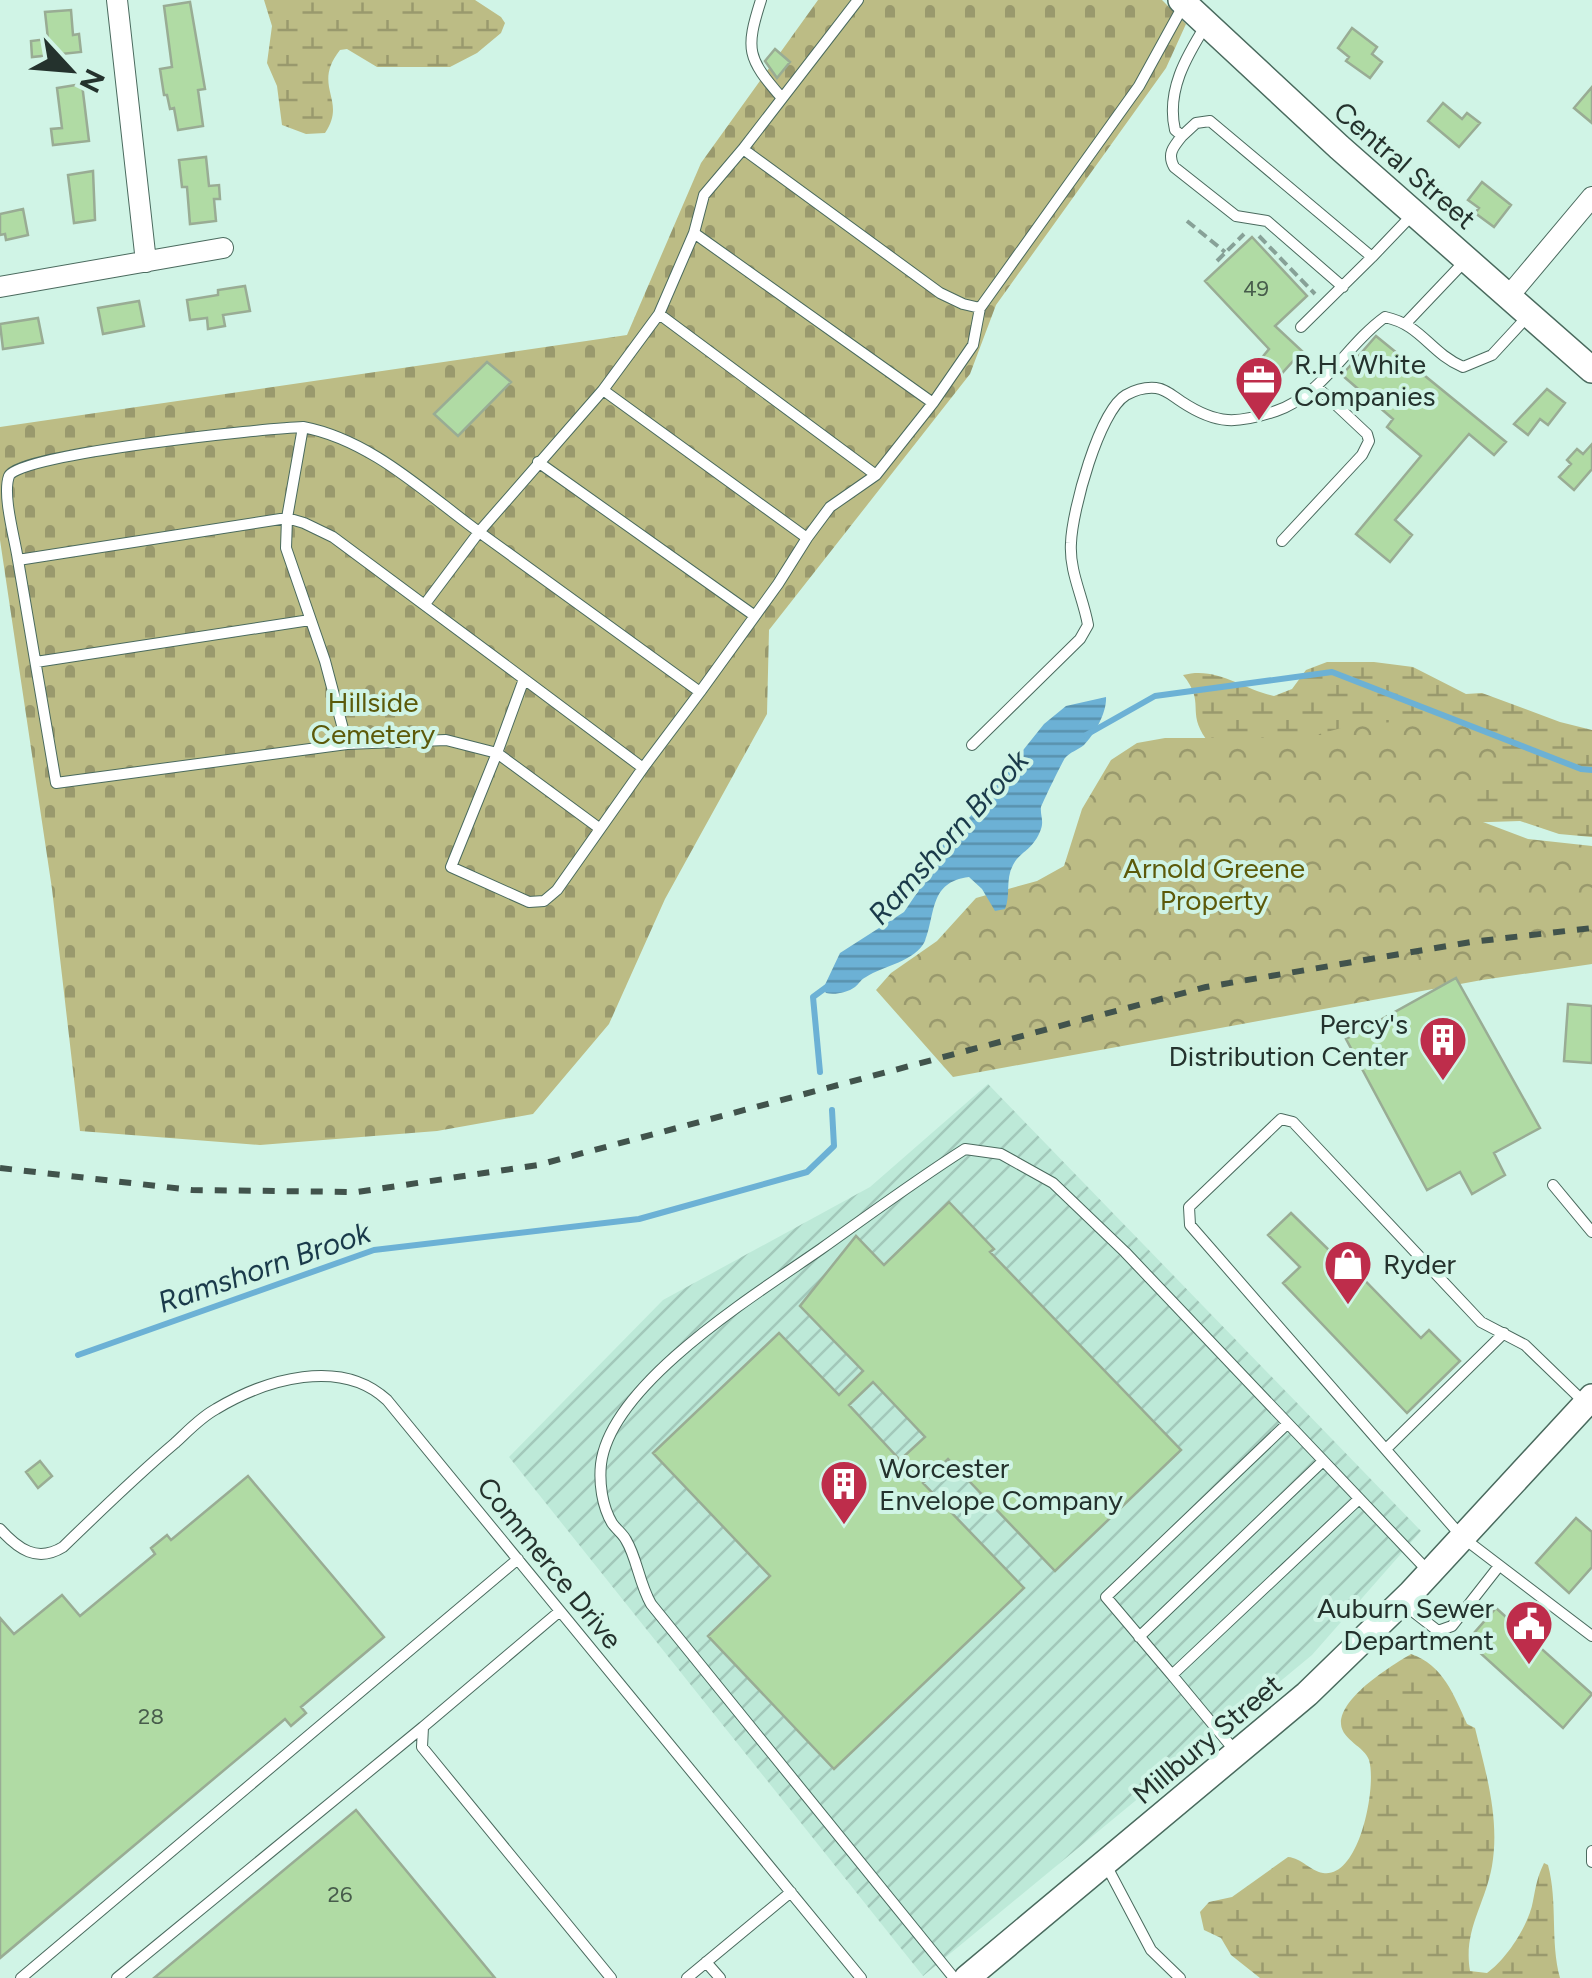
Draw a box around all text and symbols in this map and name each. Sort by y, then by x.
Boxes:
north arrow [20,20,120,120]
text: N [72,64,112,98]
street label: Central Street [1327,94,1483,236]
house number: 49 [1243,275,1269,302]
place label: R.H. White Companies [1294,347,1436,413]
office icon: R.H. White Companies [1233,354,1285,422]
park label: Hillside Cemetery [311,685,436,751]
water label: Ramshorn Brook [860,741,1037,932]
park label: Arnold Greene Property [1123,851,1305,917]
place label: Percy's Distribution Center [1168,1007,1409,1073]
building icon: Percy's Distribution Center [1417,1014,1469,1082]
water label: Ramshorn Brook [153,1213,377,1321]
shop icon: Ryder [1322,1238,1374,1306]
place label: Ryder [1383,1247,1456,1281]
place label: Worcester Envelope Company [879,1451,1123,1517]
building icon: Worcester Envelope Company [818,1458,870,1526]
street label: Commerce Drive [470,1470,630,1656]
place label: Auburn Sewer Department [1317,1591,1495,1657]
public building icon: Auburn Sewer Department [1503,1598,1555,1666]
street label: Millbury Street [1126,1667,1288,1811]
house number: 28 [138,1703,164,1730]
house number: 26 [328,1881,352,1908]

